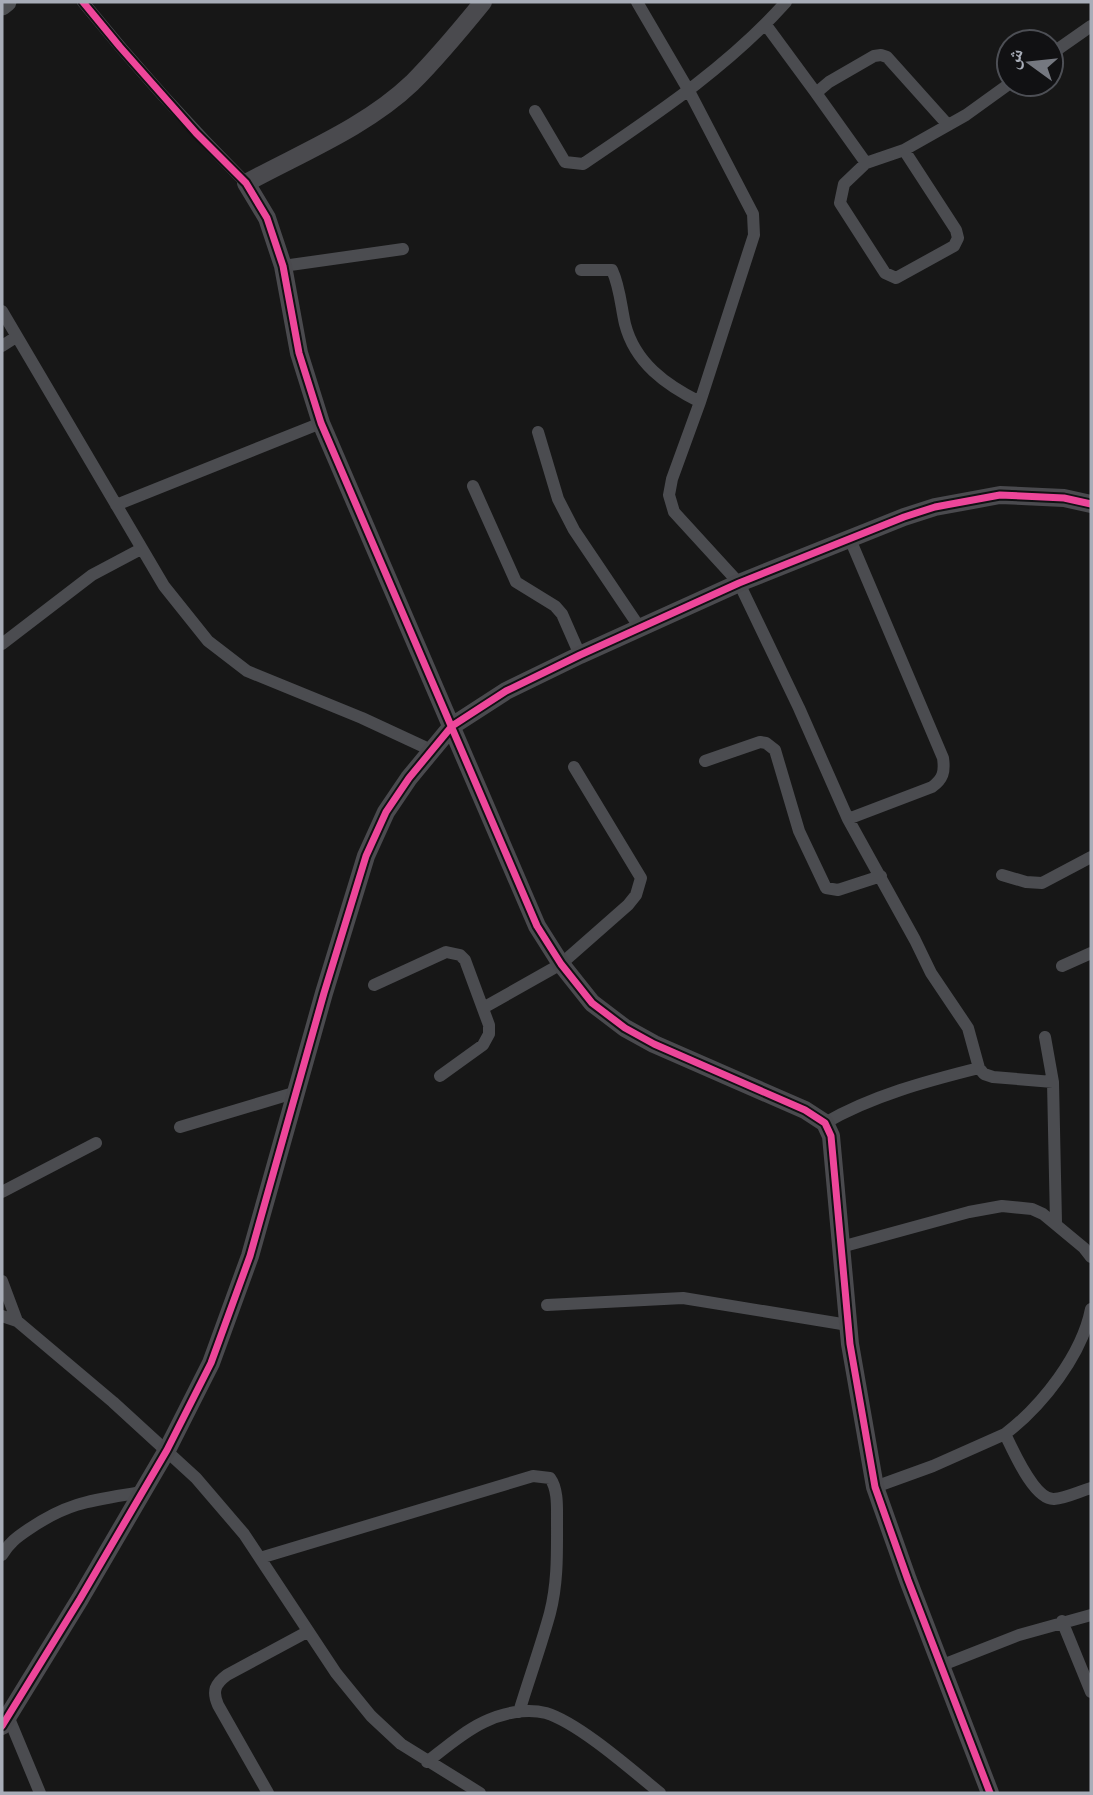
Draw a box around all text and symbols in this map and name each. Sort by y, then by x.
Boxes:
north arrow [995,28,1065,98]
text: ش [1000,46,1028,71]

